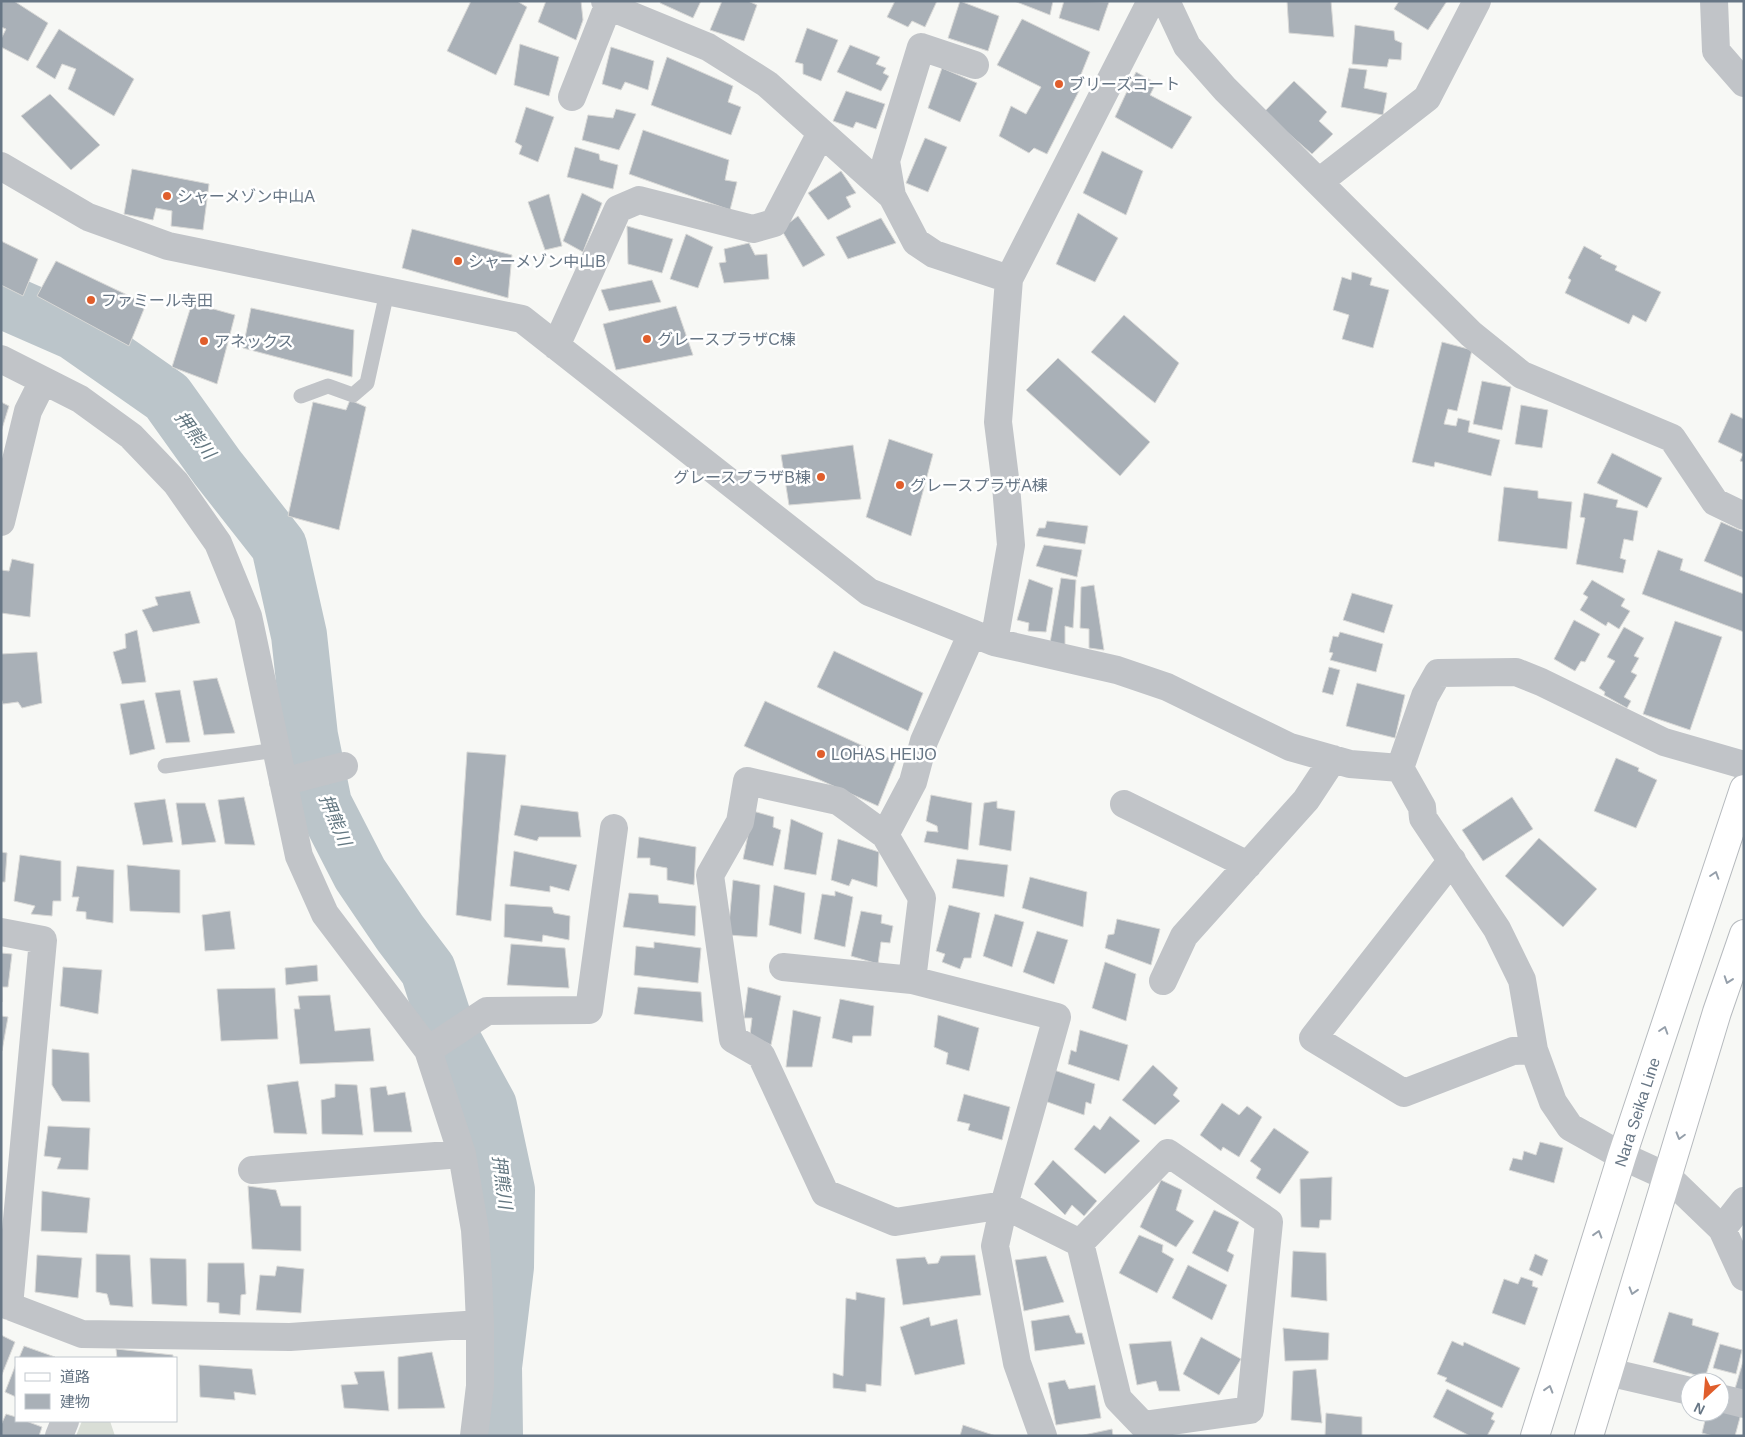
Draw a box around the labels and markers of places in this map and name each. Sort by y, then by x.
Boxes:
place label: ブリーズコート [1069,76,1180,93]
marker: ブリーズコート [1053,78,1065,90]
place label: シャーメゾン中山A [177,188,315,205]
marker: シャーメゾン中山A [161,190,173,202]
place label: シャーメゾン中山B [468,253,606,270]
marker: シャーメゾン中山B [452,255,464,267]
place label: ファミール寺田 [101,292,213,309]
marker: ファミール寺田 [85,294,97,306]
place label: グレースプラザC棟 [657,331,796,348]
place label: アネックス [214,333,294,350]
marker: グレースプラザC棟 [641,333,653,345]
marker: アネックス [198,335,210,347]
place label: グレースプラザB棟 [673,469,811,486]
marker: グレースプラザB棟 [815,471,827,483]
place label: グレースプラザA棟 [910,477,1048,494]
marker: グレースプラザA棟 [894,479,906,491]
place label: LOHAS HEIJO [831,746,937,763]
marker: LOHAS HEIJO [815,748,827,760]

